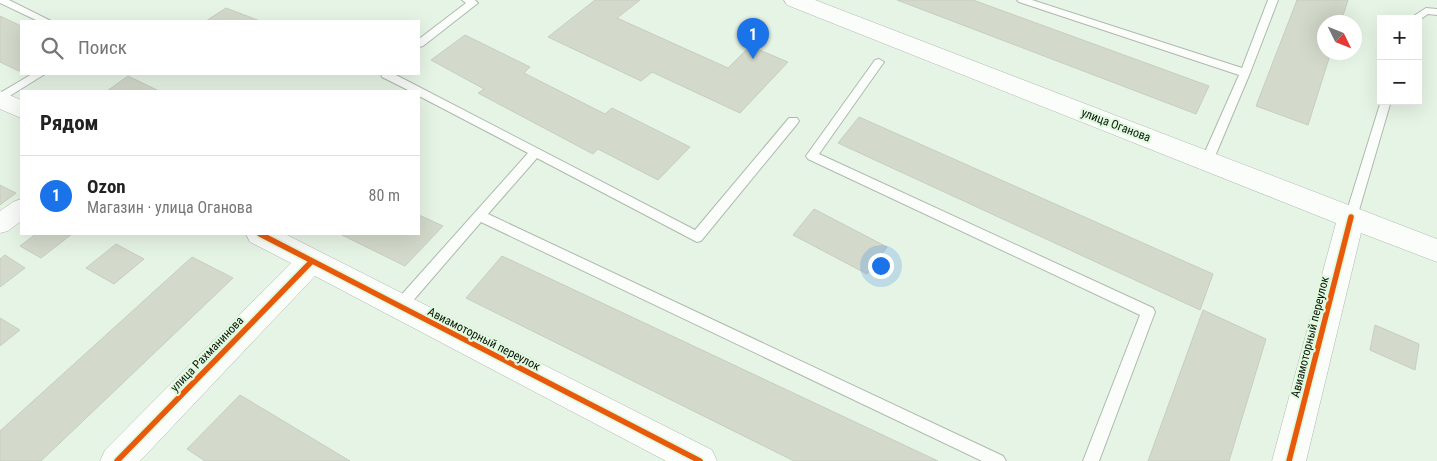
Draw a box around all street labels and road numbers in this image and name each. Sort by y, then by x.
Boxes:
street label: улица Оганова [1079,105,1153,145]
street label: Авиамоторный переулок [1288,275,1332,399]
street label: Авиамоторный переулок [425,305,543,374]
street label: улица Рахманинова [168,313,247,394]

